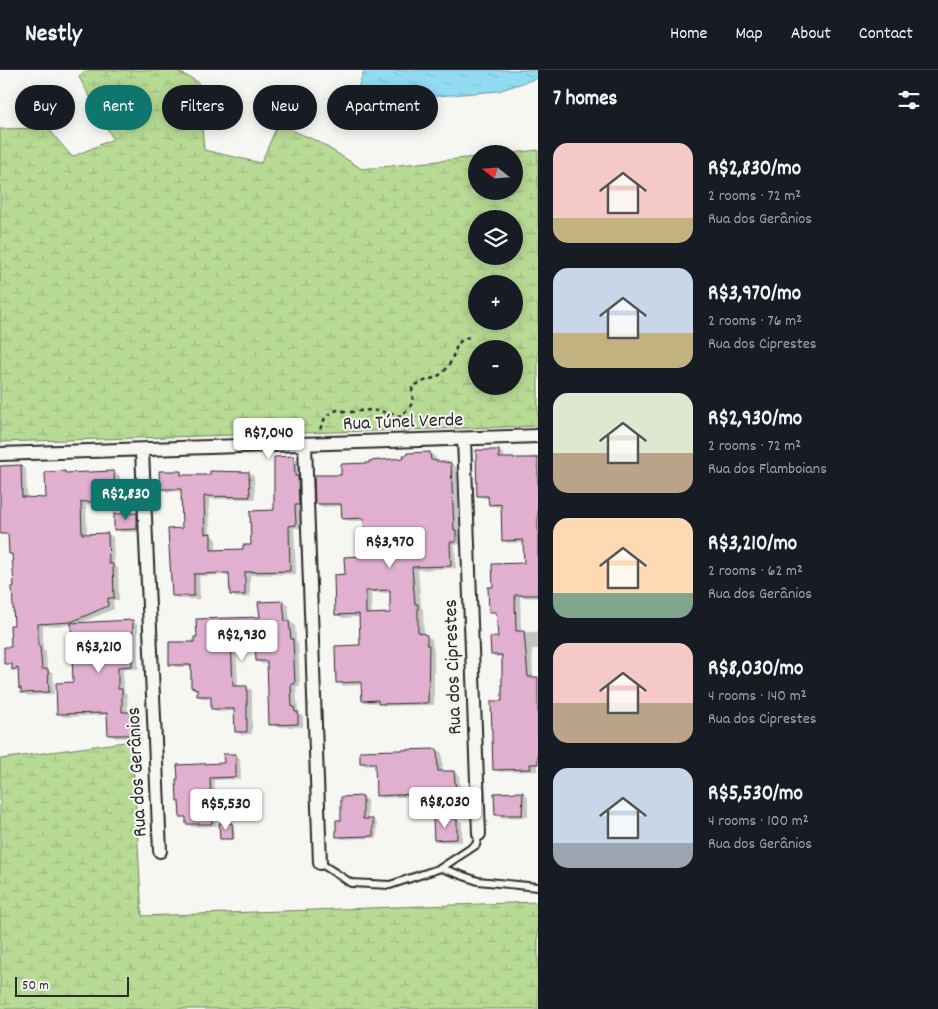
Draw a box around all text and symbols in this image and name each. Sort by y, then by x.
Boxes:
text: Nestly [25,18,82,52]
text: Home [670,22,707,47]
text: Map [735,22,763,47]
text: About [791,22,831,47]
text: Contact [859,22,913,47]
chip: Buy [15,85,75,130]
chip: Rent [85,85,152,130]
chip: Filters [162,85,243,130]
chip: New [253,85,317,130]
chip: Apartment [327,85,438,130]
text: 7 homes [553,85,617,115]
icon: filters [895,86,923,114]
north arrow [468,145,522,200]
map controls [468,145,523,395]
text: R$2,830/mo [708,155,801,185]
icon: home [593,163,653,223]
text: 2 rooms · 72 m² [708,185,801,208]
text: Rua dos Gerânios [708,208,812,231]
button: layers [468,210,523,265]
button: + [468,275,523,330]
text: R$3,970/mo [708,280,801,310]
icon: home [593,288,653,348]
text: 2 rooms · 76 m² [708,310,802,333]
text: Rua dos Ciprestes [708,333,816,356]
button: − [468,340,523,395]
text: R$2,930/mo [708,405,802,435]
street label: Rua Túnel Verde [342,407,464,439]
icon: home [593,413,653,473]
pin: R$7,040 [223,418,315,460]
text: R$7,040 [244,422,294,445]
text: 2 rooms · 72 m² [708,435,801,458]
text: Rua dos Flamboians [708,458,827,481]
pin: R$2,830 [80,478,172,521]
text: R$2,830 [102,483,150,506]
pin: R$3,970 [344,526,436,569]
text: R$3,210/mo [708,530,797,560]
text: R$3,970 [366,531,414,554]
icon: home [593,538,653,598]
text: 2 rooms · 62 m² [708,560,803,583]
text: Rua dos Gerânios [708,583,812,606]
street label: Rua dos Ciprestes [438,599,470,735]
pin: R$2,930 [196,620,288,662]
text: R$2,930 [217,624,267,647]
pin: R$3,210 [53,632,145,674]
text: R$3,210 [76,636,122,659]
text: R$8,030/mo [708,655,803,685]
icon: home [593,663,653,723]
text: 4 rooms · 140 m² [708,685,807,708]
street label: Rua dos Gerânios [121,706,155,838]
text: Rua dos Ciprestes [708,708,816,731]
text: R$5,530/mo [708,780,803,810]
pin: R$8,030 [399,786,491,829]
pin: R$5,530 [180,788,272,831]
icon: home [593,788,653,848]
text: R$8,030 [420,791,470,814]
text: R$5,530 [201,793,251,816]
text: 4 rooms · 100 m² [708,810,809,833]
text: Rua dos Gerânios [708,833,812,856]
scale bar [15,974,129,997]
text: 50 m [22,976,49,996]

